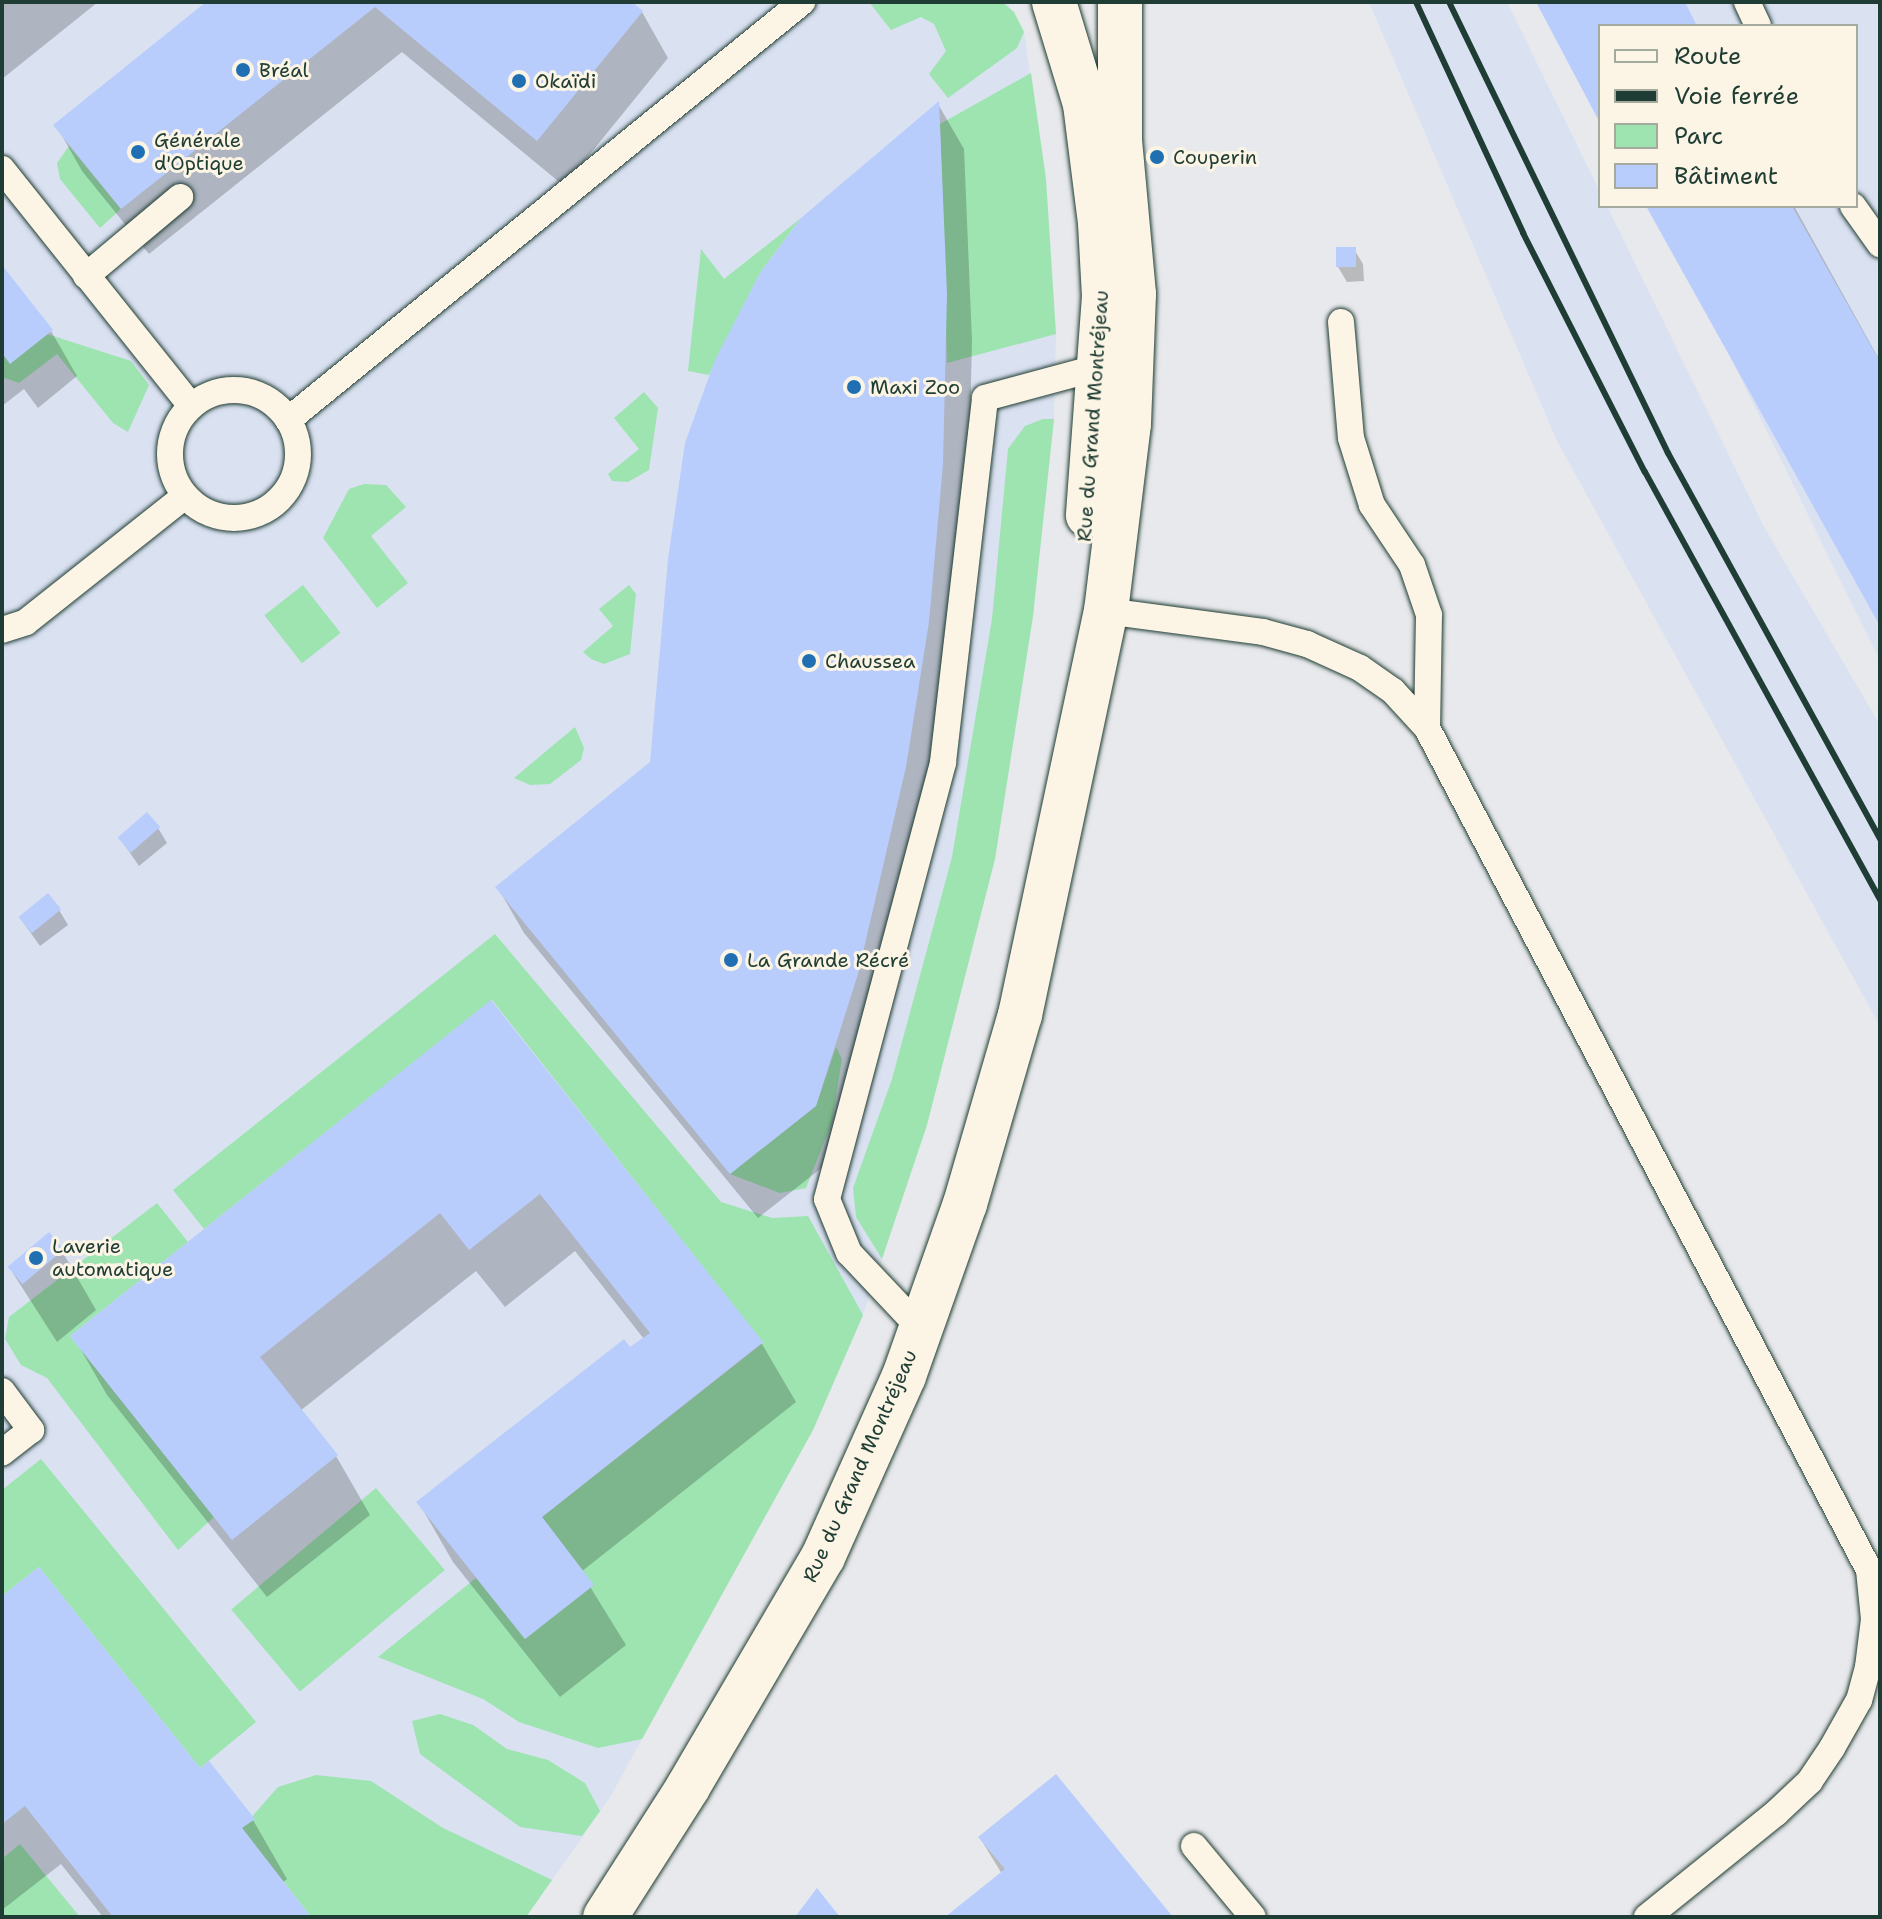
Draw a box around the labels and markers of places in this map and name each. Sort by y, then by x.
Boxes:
place label: Bréal [259,58,309,82]
marker: Bréal [234,61,252,79]
place label: Okaïdi [535,69,596,93]
marker: Okaïdi [510,72,528,90]
place label: Générale d'Optique [154,128,244,175]
marker: Générale d'Optique [129,143,147,161]
place label: Couperin [1173,145,1257,169]
marker: Couperin [1148,148,1166,166]
place label: Maxi Zoo [870,375,960,399]
marker: Maxi Zoo [845,378,863,396]
place label: Chaussea [825,649,915,673]
marker: Chaussea [800,652,818,670]
place label: La Grande Récré [747,948,909,972]
marker: La Grande Récré [722,951,740,969]
place label: Laverie automatique [52,1234,173,1281]
marker: Laverie automatique [27,1249,45,1267]

